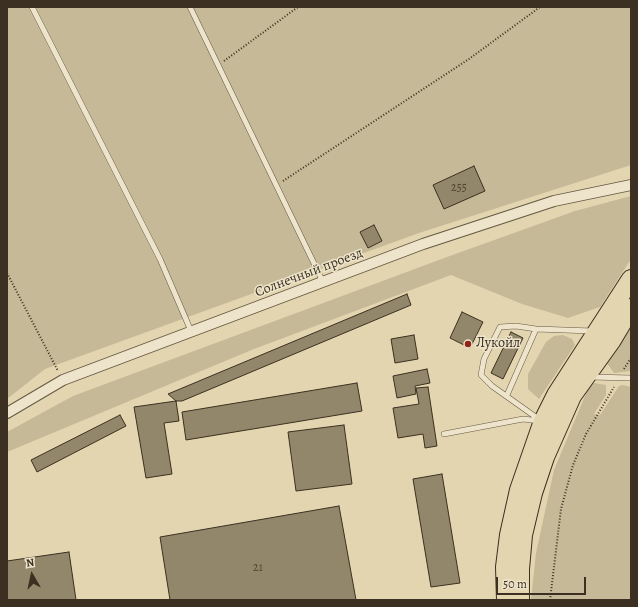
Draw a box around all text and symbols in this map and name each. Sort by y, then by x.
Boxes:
house number: 255 [451,181,467,195]
street label: Солнечный проезд [253,245,365,301]
place label: Лукойл [476,336,520,352]
marker: Лукойл [463,339,473,349]
north arrow [12,555,52,595]
text: N [25,555,35,571]
house number: 21 [253,561,263,575]
scale bar [498,569,588,595]
text: 50 m [503,576,527,592]

